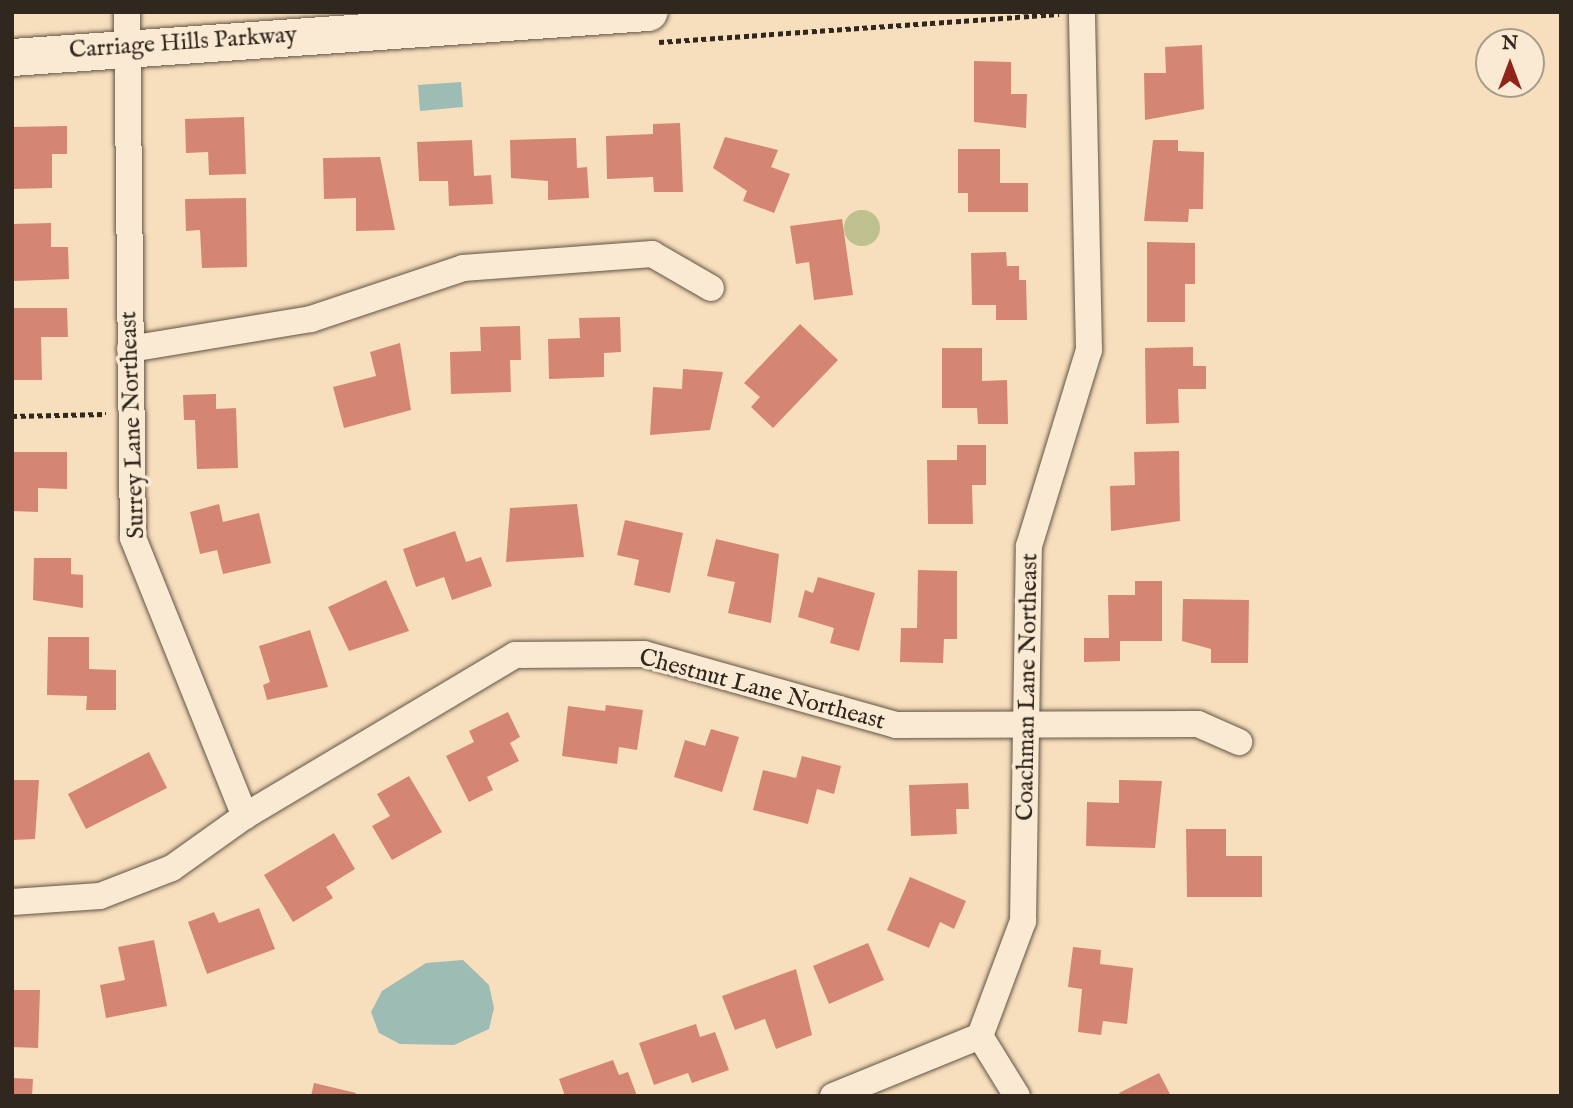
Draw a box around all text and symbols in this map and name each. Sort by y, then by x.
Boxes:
street label: Carriage Hills Parkway [68,21,298,65]
north arrow [1475,28,1545,98]
text: N [1502,32,1518,56]
street label: Surrey Lane Northeast [115,311,151,539]
street label: Coachman Lane Northeast [1011,553,1045,821]
street label: Chestnut Lane Northeast [636,643,888,737]

